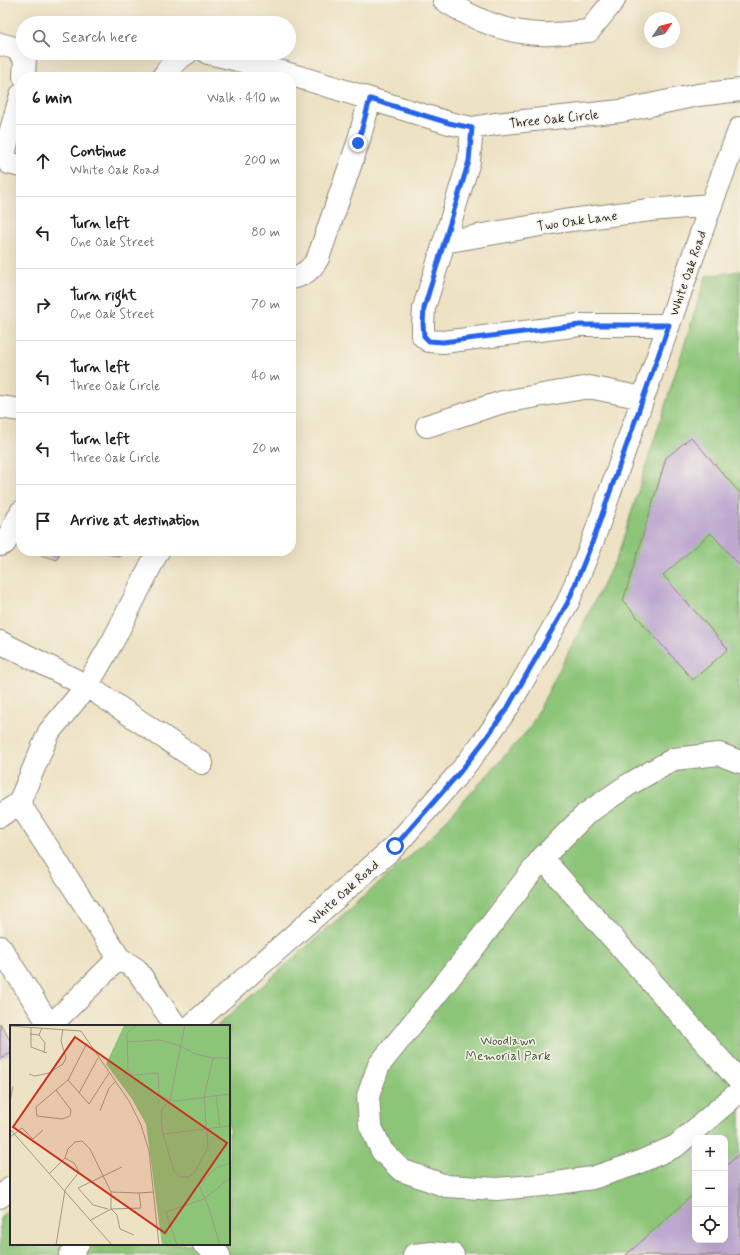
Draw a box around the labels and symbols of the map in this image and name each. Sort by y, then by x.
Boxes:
north arrow [644,12,680,48]
street label: Three Oak Circle [508,106,600,133]
route end [349,134,367,152]
street label: Two Oak Lane [536,207,619,236]
street label: White Oak Road [666,228,711,318]
route start [386,837,404,855]
street label: White Oak Road [305,857,383,929]
inset map [10,1025,230,1245]
park label: Woodlawn Memorial Park [466,1033,551,1065]

